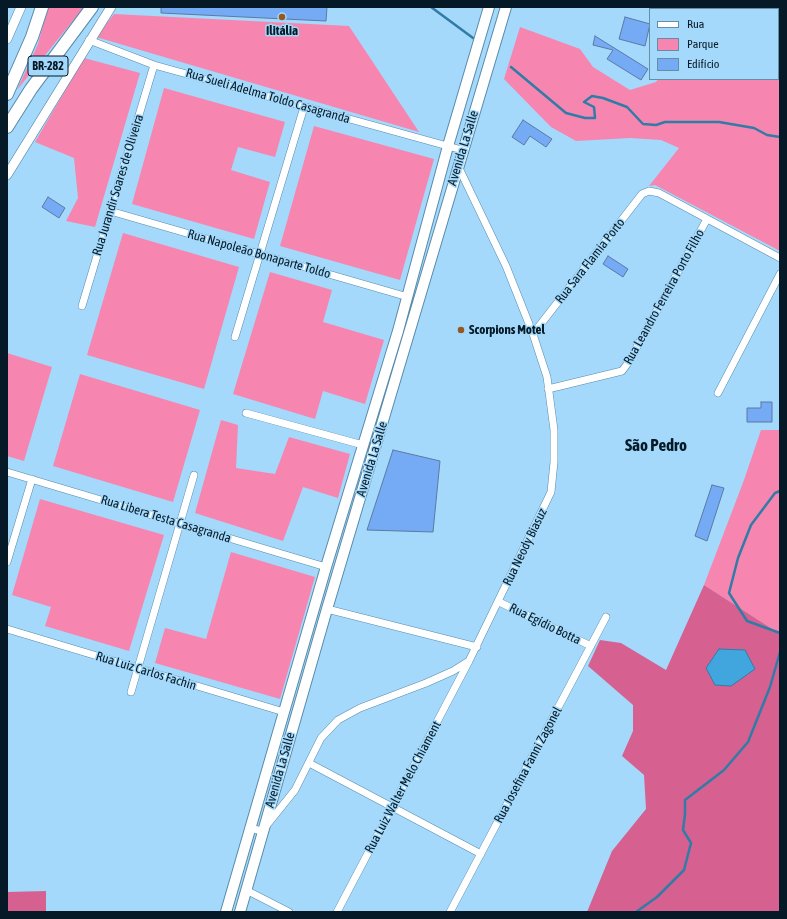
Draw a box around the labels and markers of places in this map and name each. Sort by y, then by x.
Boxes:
marker: Ilitália [277,12,287,22]
place label: Ilitália [266,23,298,39]
place label: Scorpions Motel [469,322,545,338]
marker: Scorpions Motel [456,325,466,335]

